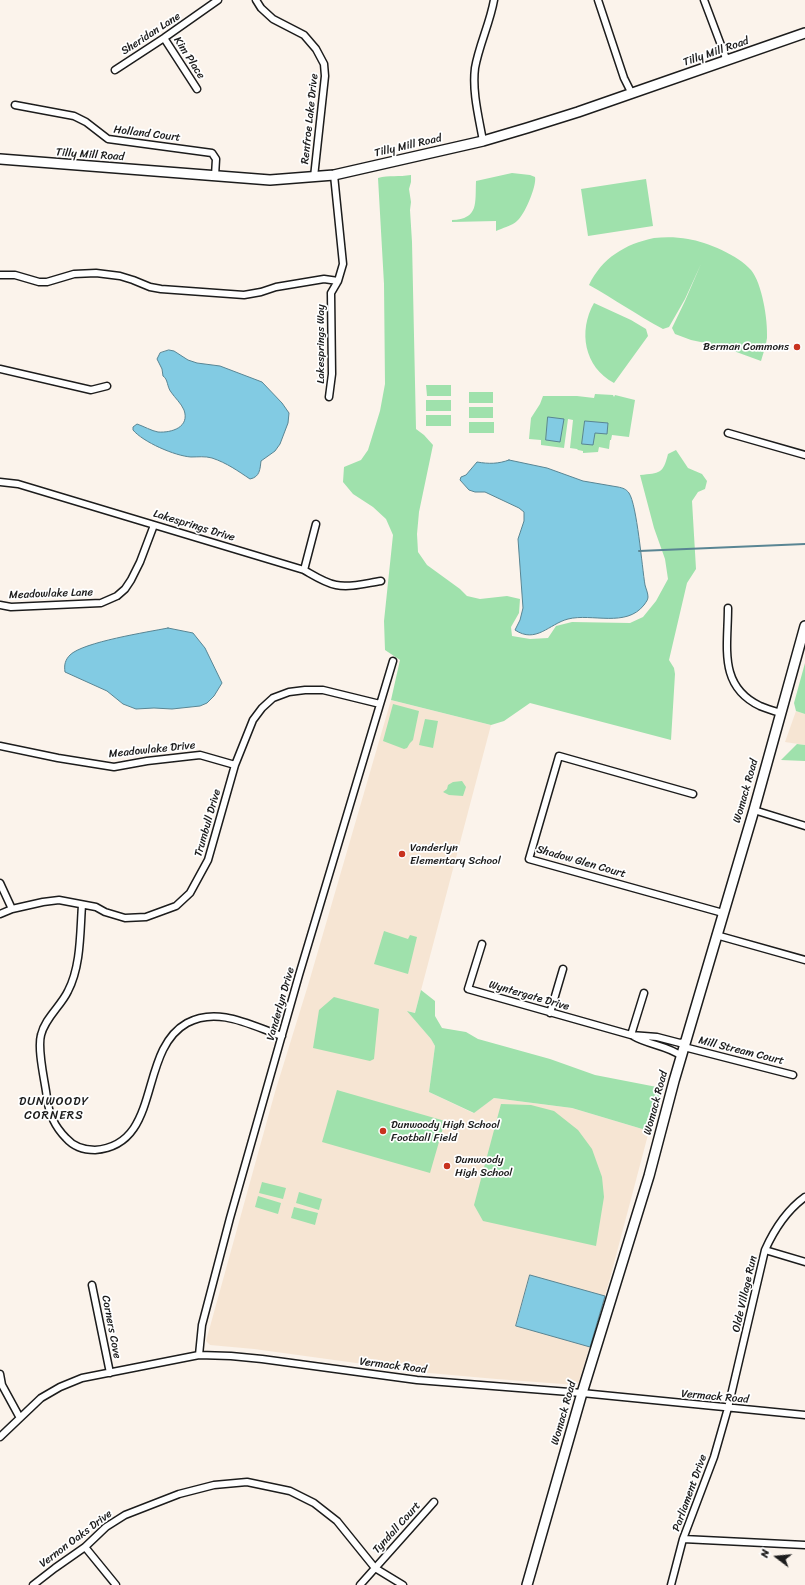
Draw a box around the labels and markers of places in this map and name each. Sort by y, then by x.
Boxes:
place label: Berman Commons [703,340,789,354]
marker: Berman Commons [792,342,802,352]
place label: Vanderlyn Elementary School [410,841,501,867]
marker: Vanderlyn Elementary School [397,849,407,859]
place label: Dunwoody High School Football Field [391,1118,500,1144]
marker: Dunwoody High School Football Field [378,1126,388,1136]
place label: Dunwoody High School [455,1153,512,1179]
marker: Dunwoody High School [442,1161,452,1171]

